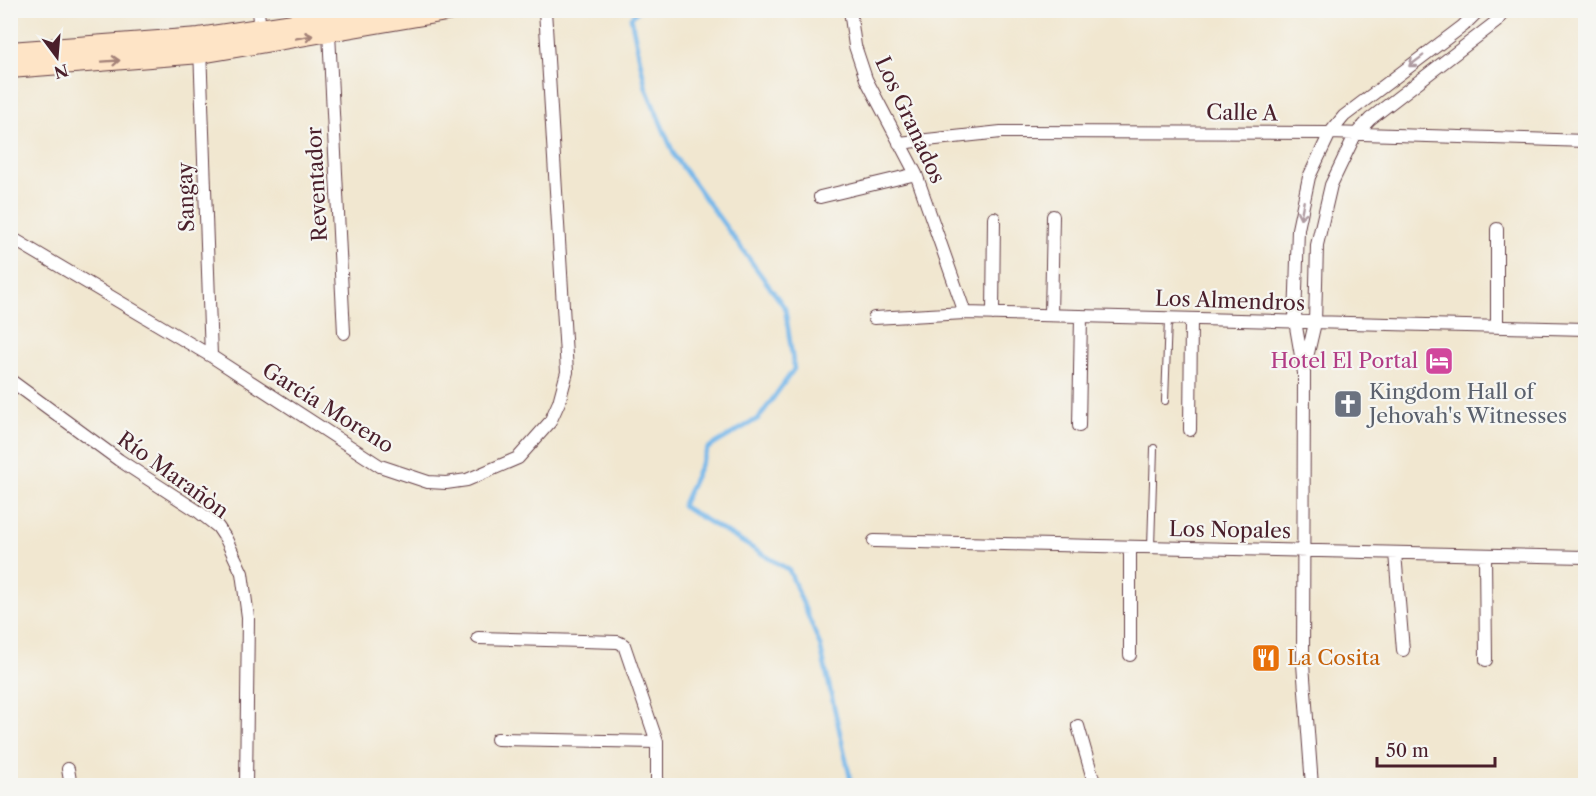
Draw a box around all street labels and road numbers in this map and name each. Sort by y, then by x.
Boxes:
street label: Los Granados [870,52,951,187]
street label: Calle A [1206,99,1279,126]
street label: Reventador [301,126,332,242]
street label: Sangay [172,161,199,232]
street label: Los Almendros [1155,285,1305,316]
street label: García Moreno [258,357,399,458]
street label: Río Marañòn [113,426,234,523]
street label: Los Nopales [1169,516,1291,543]

